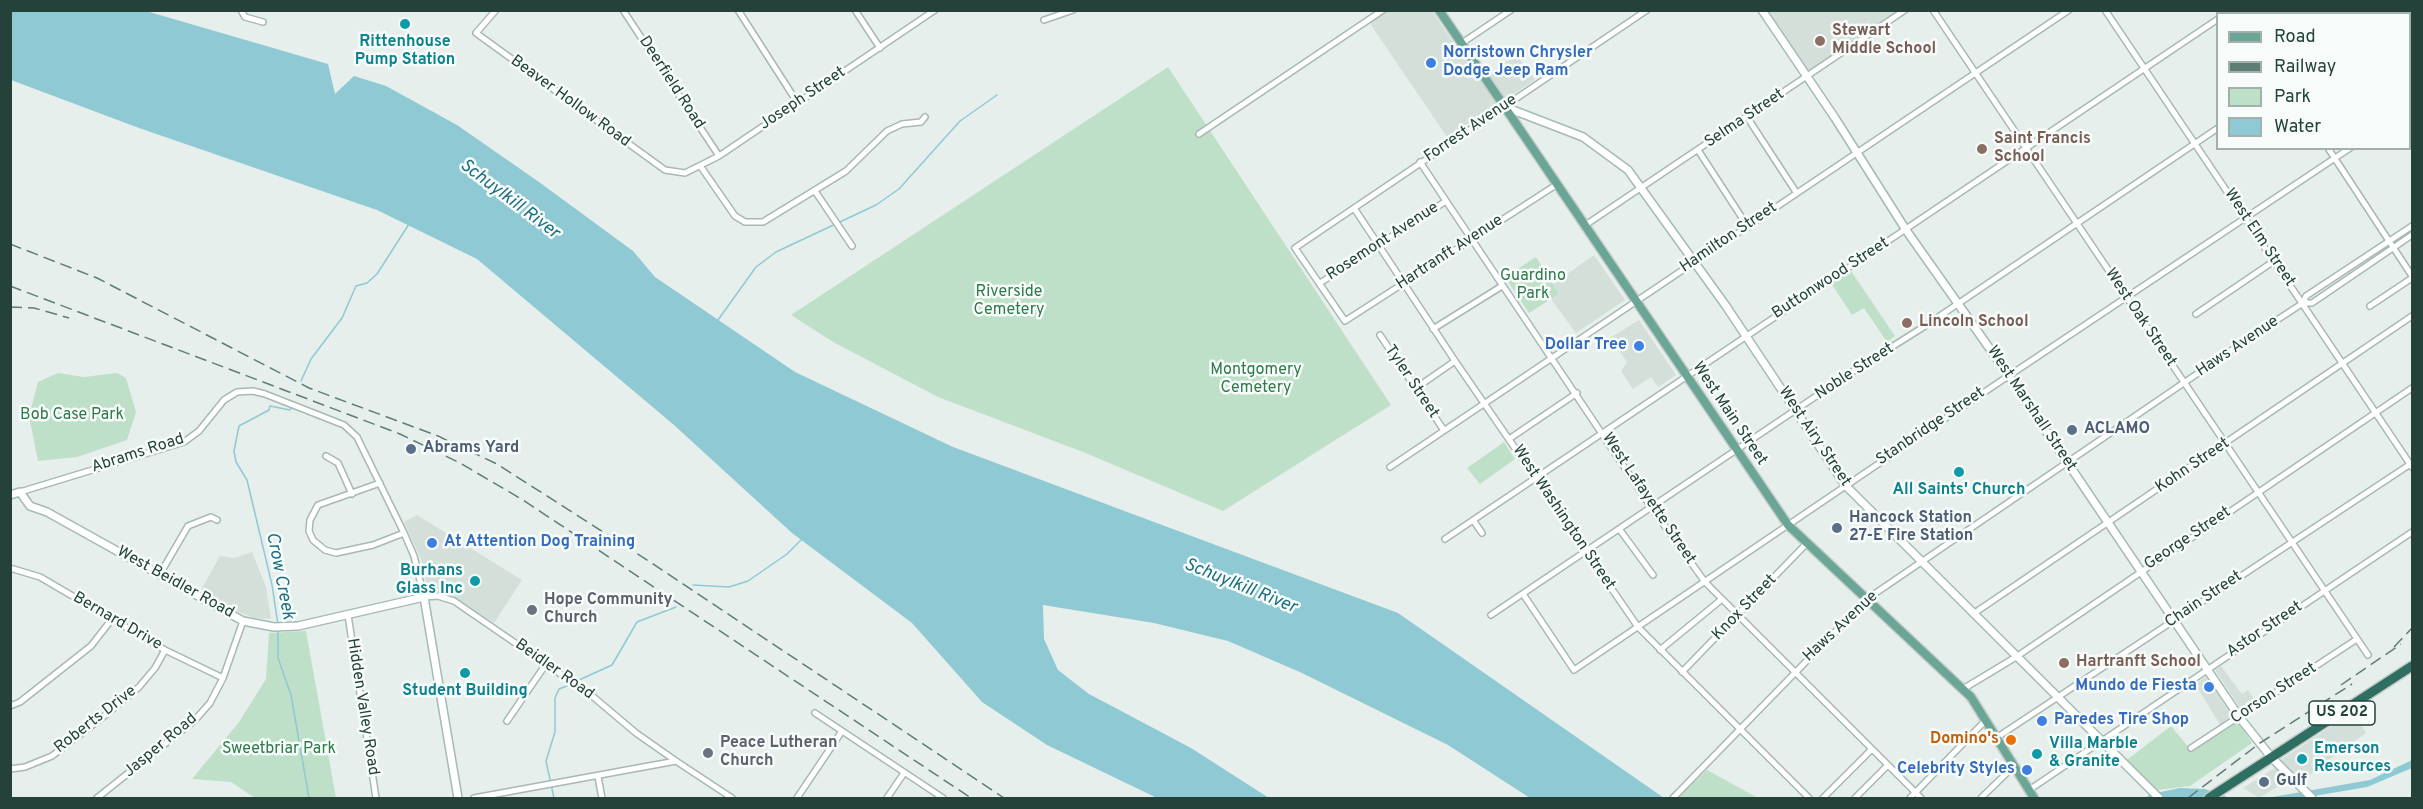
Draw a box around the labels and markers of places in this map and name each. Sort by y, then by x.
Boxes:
marker: Rittenhouse Pump Station [398,17,412,31]
place label: Stewart Middle School [1832,22,1936,60]
place label: Rittenhouse Pump Station [355,33,455,71]
marker: Stewart Middle School [1813,34,1827,48]
place label: Norristown Chrysler Dodge Jeep Ram [1443,44,1593,82]
marker: Norristown Chrysler Dodge Jeep Ram [1424,56,1438,70]
place label: Saint Francis School [1994,130,2091,168]
marker: Saint Francis School [1975,142,1989,156]
place label: Lincoln School [1919,313,2029,333]
marker: Lincoln School [1900,316,1914,330]
place label: Dollar Tree [1545,336,1627,356]
marker: Dollar Tree [1632,339,1646,353]
place label: ACLAMO [2084,420,2150,440]
marker: ACLAMO [2065,423,2079,437]
place label: Abrams Yard [423,439,519,459]
marker: Abrams Yard [404,442,418,456]
marker: All Saints' Church [1952,465,1966,479]
place label: All Saints' Church [1893,481,2025,501]
place label: Hancock Station 27-E Fire Station [1849,509,1973,547]
marker: Hancock Station 27-E Fire Station [1830,521,1844,535]
place label: At Attention Dog Training [444,533,635,553]
marker: At Attention Dog Training [425,536,439,550]
place label: Burhans Glass Inc [396,562,463,600]
marker: Burhans Glass Inc [468,574,482,588]
place label: Hope Community Church [544,591,672,629]
marker: Hope Community Church [525,603,539,617]
place label: Hartranft School [2076,653,2201,673]
marker: Hartranft School [2057,656,2071,670]
marker: Student Building [458,666,472,680]
place label: Mundo de Fiesta [2075,677,2197,697]
marker: Mundo de Fiesta [2202,680,2216,694]
place label: Student Building [402,682,528,702]
place label: Paredes Tire Shop [2054,711,2189,731]
marker: Paredes Tire Shop [2035,714,2049,728]
place label: Domino's [1930,730,1999,750]
marker: Domino's [2004,733,2018,747]
place label: Peace Lutheran Church [720,734,837,772]
place label: Villa Marble & Granite [2049,735,2138,773]
place label: Emerson Resources [2314,740,2391,778]
marker: Peace Lutheran Church [701,746,715,760]
marker: Villa Marble & Granite [2030,747,2044,761]
marker: Emerson Resources [2295,752,2309,766]
place label: Celebrity Styles [1897,760,2015,780]
marker: Celebrity Styles [2020,763,2034,777]
place label: Gulf [2276,772,2307,792]
marker: Gulf [2257,775,2271,789]

